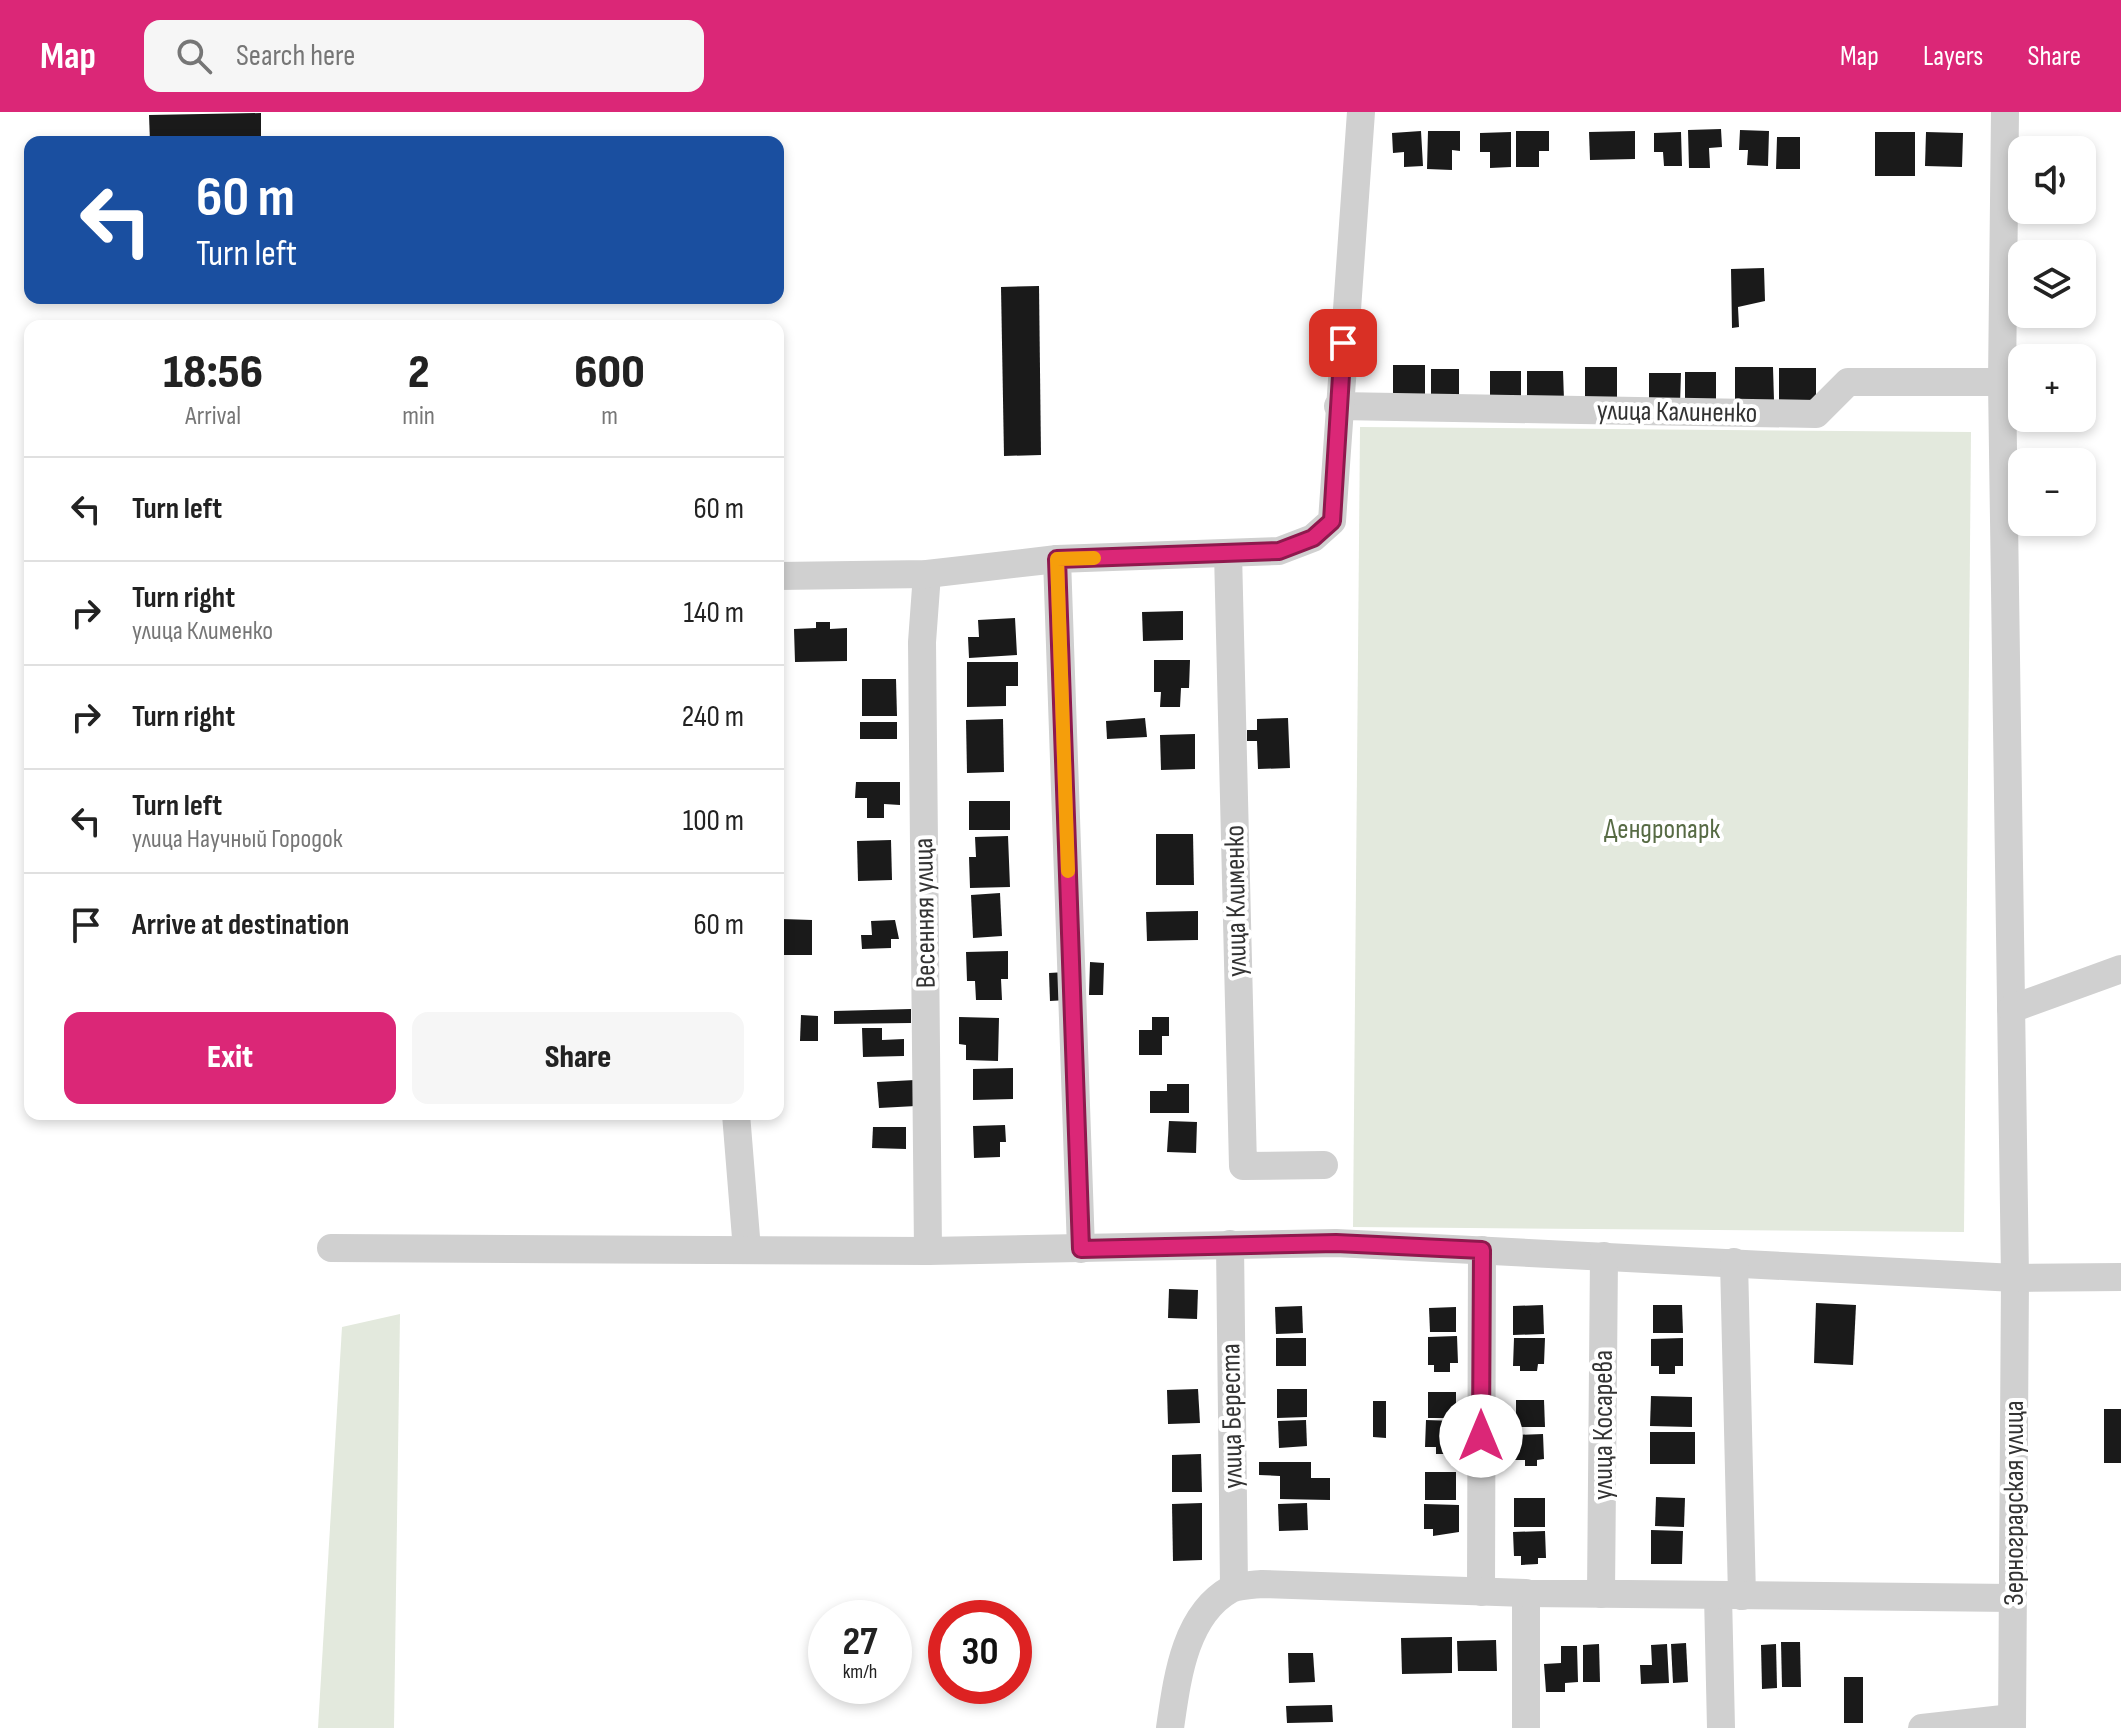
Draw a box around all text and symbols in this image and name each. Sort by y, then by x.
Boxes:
search box [144,20,704,92]
text: Map [40,34,96,79]
icon: search [172,34,216,78]
text: Search here [236,38,355,74]
text: Map [1840,40,1879,73]
text: Layers [1923,40,1983,73]
text: Share [2027,40,2081,73]
map controls [2008,136,2096,536]
button: sound [2008,136,2096,224]
text: 60 m [196,165,295,232]
icon: left [64,168,168,272]
text: Turn left [196,233,297,276]
button: layers [2008,240,2096,328]
pin [1309,309,1377,377]
icon: arrive [1321,321,1365,365]
text: 18:56 [163,344,263,401]
text: 2 [408,344,429,401]
text: 600 [574,344,645,401]
button: + [2008,344,2096,432]
street label: улица Калиненко [1597,394,1757,430]
text: Arrival [185,401,241,432]
text: min [402,401,435,432]
text: m [601,401,618,432]
button: − [2008,448,2096,536]
icon: left [64,487,108,531]
text: Turn left [132,491,222,527]
text: 60 m [693,491,744,527]
text: Turn right [132,580,235,616]
icon: right [64,591,108,635]
text: 140 m [684,595,744,631]
text: улица Клименко [132,616,273,647]
icon: right [64,695,108,739]
text: Turn right [132,699,235,735]
text: 240 m [682,699,744,735]
text: Turn left [132,788,222,824]
icon: left [64,799,108,843]
text: 100 m [683,803,744,839]
park label: Дендропарк [1604,813,1720,846]
text: улица Научный Городок [132,824,343,855]
street label: улица Клименко [1218,825,1254,977]
street label: Весенняя улица [907,837,943,989]
icon: arrive [64,903,108,947]
text: Arrive at destination [132,907,349,943]
text: 60 m [693,907,744,943]
button: Exit [64,1012,396,1104]
button: Share [412,1012,744,1104]
street label: улица Береста [1214,1343,1250,1489]
street label: улица Косарева [1587,1350,1620,1500]
position arrow [1439,1394,1523,1478]
street label: Зерноградская улица [1998,1400,2031,1606]
speed limit sign: 30 [928,1600,1032,1704]
text: 27 [843,1618,877,1666]
text: km/h [843,1660,877,1684]

